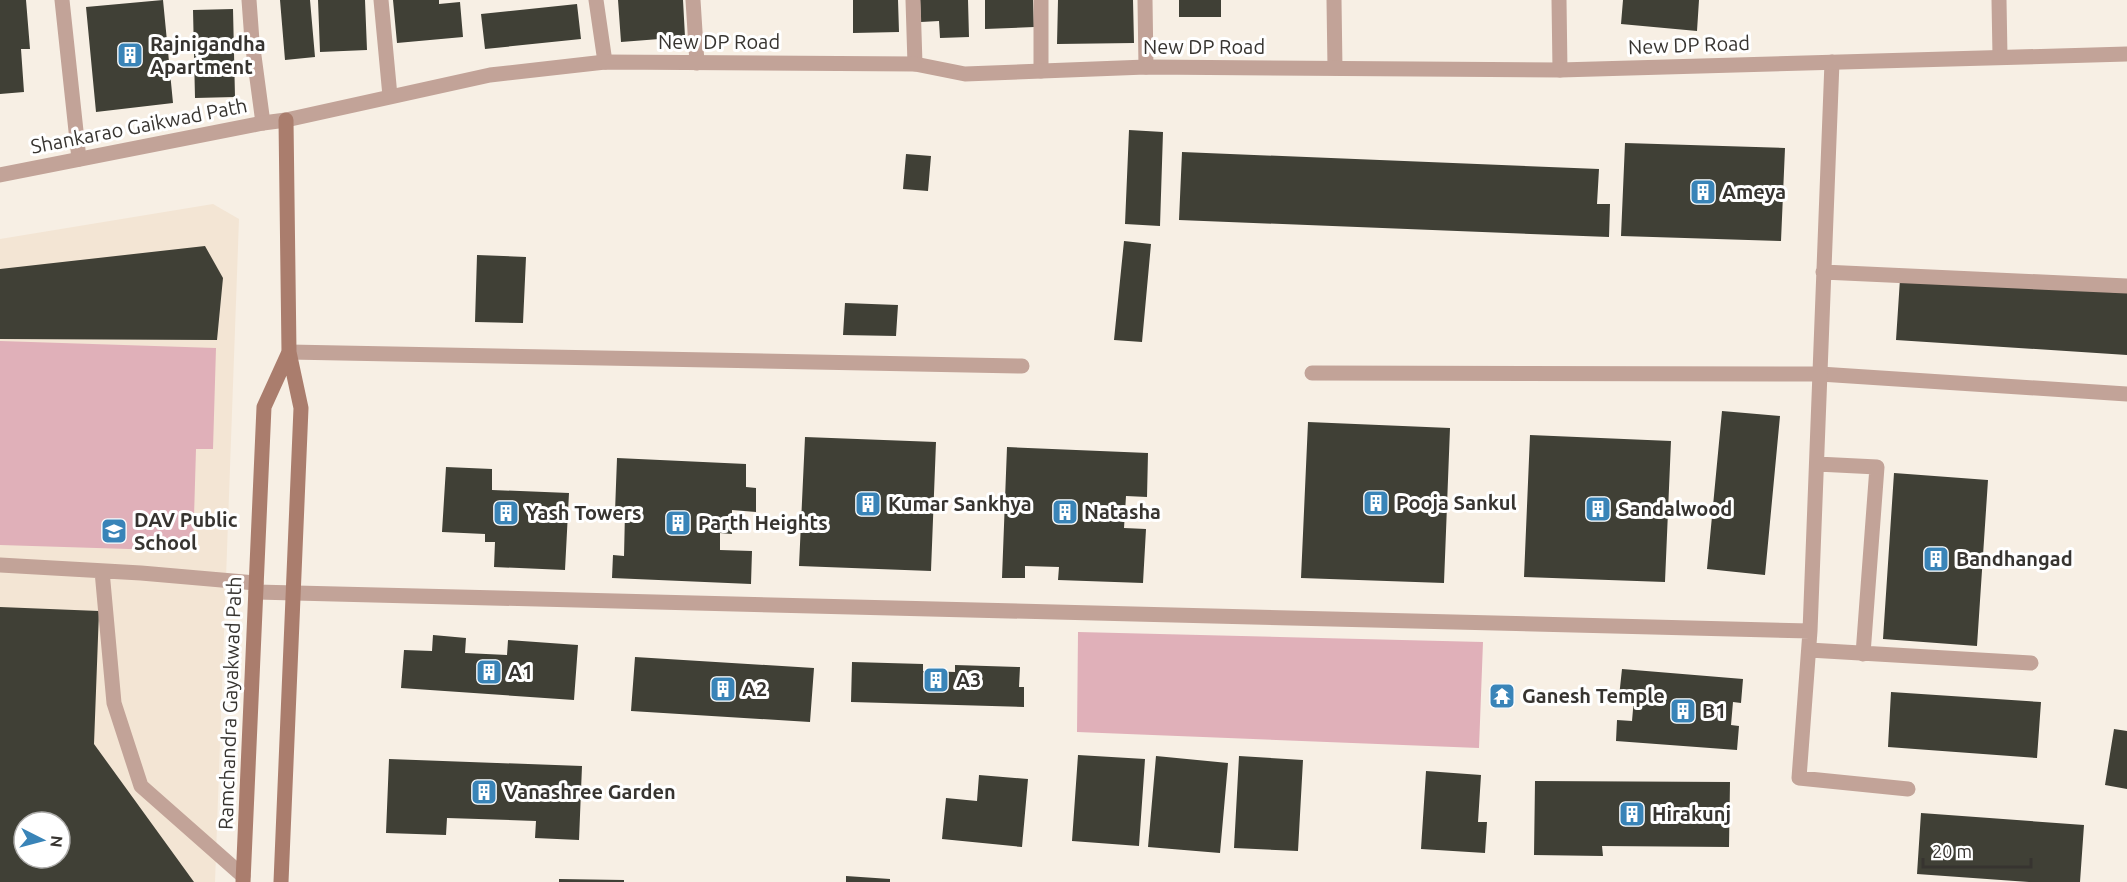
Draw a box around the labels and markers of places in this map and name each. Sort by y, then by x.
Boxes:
place label: Rajnigandha Apartment [150,32,266,78]
building icon: Rajnigandha Apartment [115,40,145,70]
building icon: Ameya [1688,177,1718,207]
place label: Ameya [1722,180,1786,203]
building icon: Pooja Sankul [1361,488,1391,518]
building icon: Kumar Sankhya [853,489,883,519]
place label: Pooja Sankul [1396,491,1517,514]
place label: Kumar Sankhya [888,492,1032,515]
building icon: Sandalwood [1583,494,1613,524]
building icon: Natasha [1050,497,1080,527]
place label: Sandalwood [1618,497,1732,520]
building icon: Yash Towers [491,498,521,528]
place label: Natasha [1084,500,1161,523]
place label: Yash Towers [526,501,641,524]
place label: DAV Public School [134,508,238,554]
building icon: Parth Heights [663,508,693,538]
place label: Parth Heights [698,511,828,534]
school or university icon: DAV Public School [99,516,129,546]
building icon: Bandhangad [1921,544,1951,574]
place label: Bandhangad [1956,547,2073,570]
building icon: A1 [474,657,504,687]
place label: A1 [508,660,533,683]
building icon: A3 [921,665,951,695]
place label: A3 [956,668,981,691]
building icon: A2 [708,674,738,704]
place label: A2 [742,677,767,700]
temple icon: Ganesh Temple [1487,681,1517,711]
place label: Ganesh Temple [1522,684,1665,707]
building icon: B1 [1668,696,1698,726]
place label: B1 [1702,699,1727,722]
building icon: Vanashree Garden [469,777,499,807]
place label: Vanashree Garden [504,780,676,803]
building icon: Hirakunj [1617,799,1647,829]
place label: Hirakunj [1652,802,1731,825]

